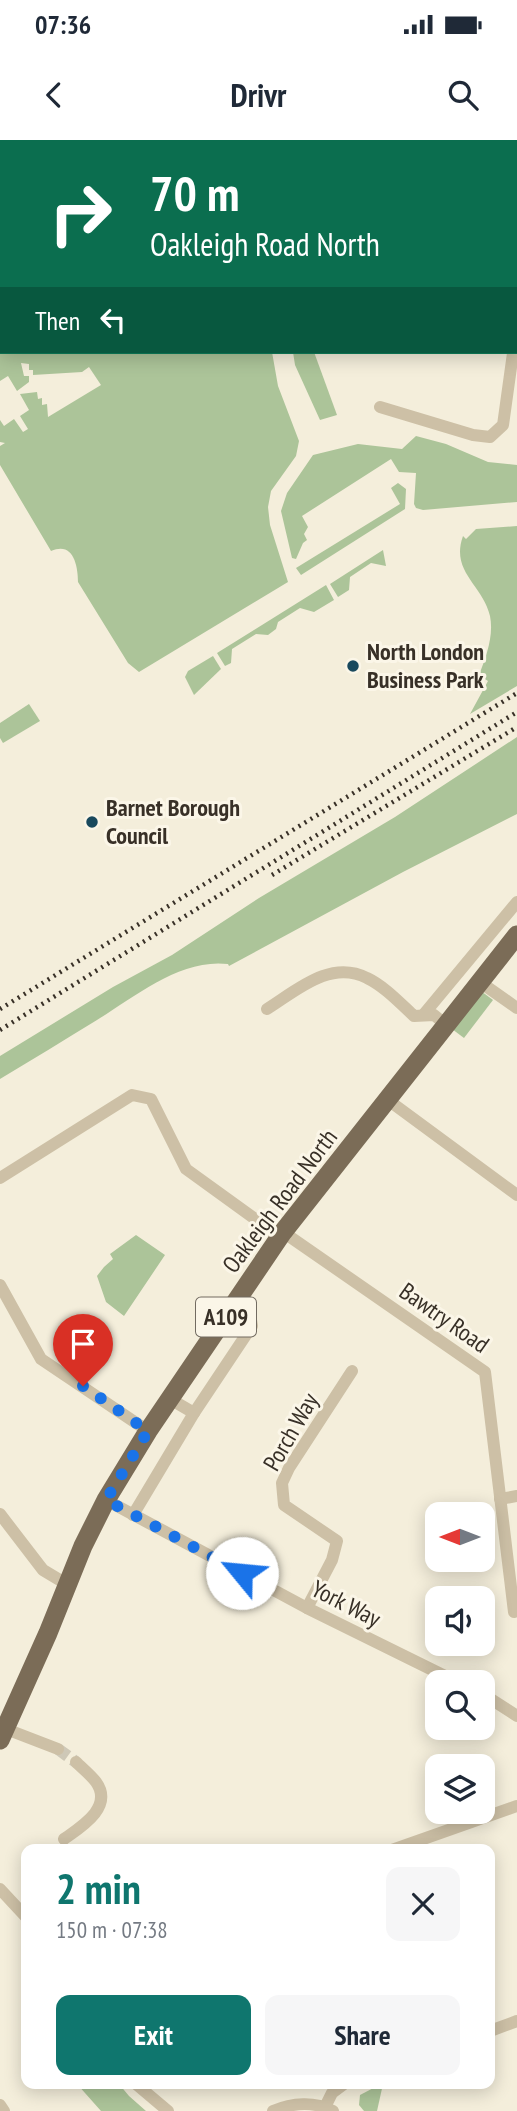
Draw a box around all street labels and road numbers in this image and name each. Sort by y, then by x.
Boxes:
street label: Oakleigh Road North [215,1123,344,1279]
street label: Bawtry Road [393,1275,495,1360]
road number: A109 [196,1298,256,1336]
street label: Porch Way [256,1387,325,1476]
street label: York Way [306,1573,386,1634]

